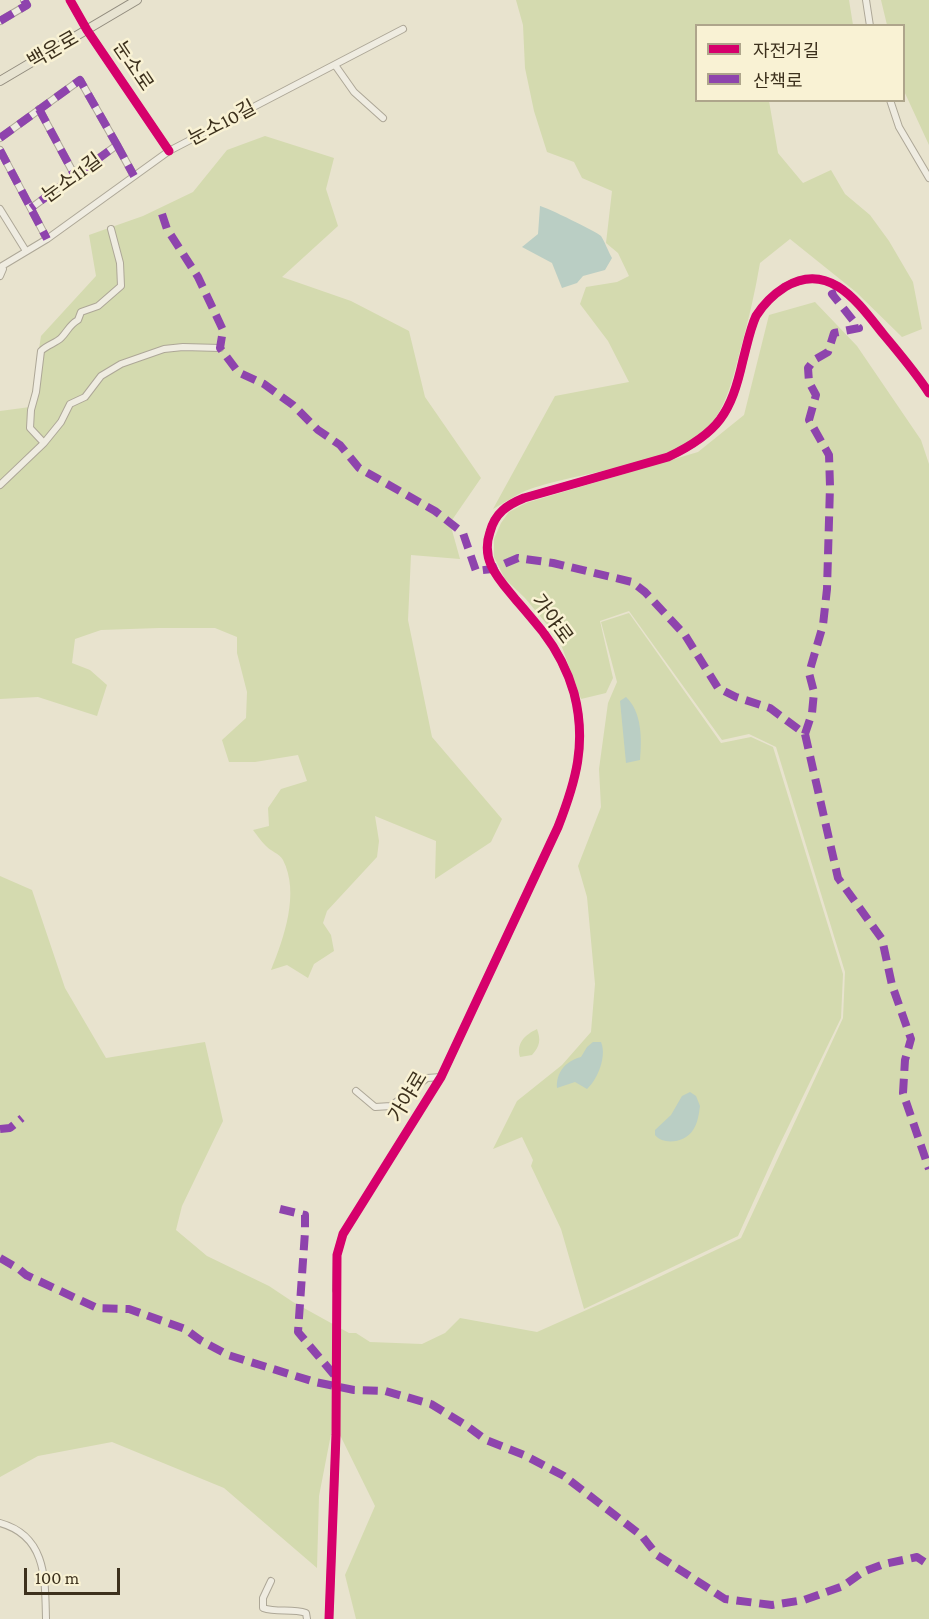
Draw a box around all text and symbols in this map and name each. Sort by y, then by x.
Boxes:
legend [695,24,905,102]
street label: 백운로 [23,26,83,74]
street label: 눈소로 [108,36,158,96]
text: 자전거길 [753,41,819,61]
text: 산책로 [753,71,803,91]
street label: 눈소10길 [184,95,260,151]
street label: 눈소11길 [37,148,107,208]
street label: 가야로 [526,590,578,648]
street label: 가야로 [383,1067,433,1127]
scale bar [27,1556,123,1594]
text: 100 m [35,1568,79,1588]

